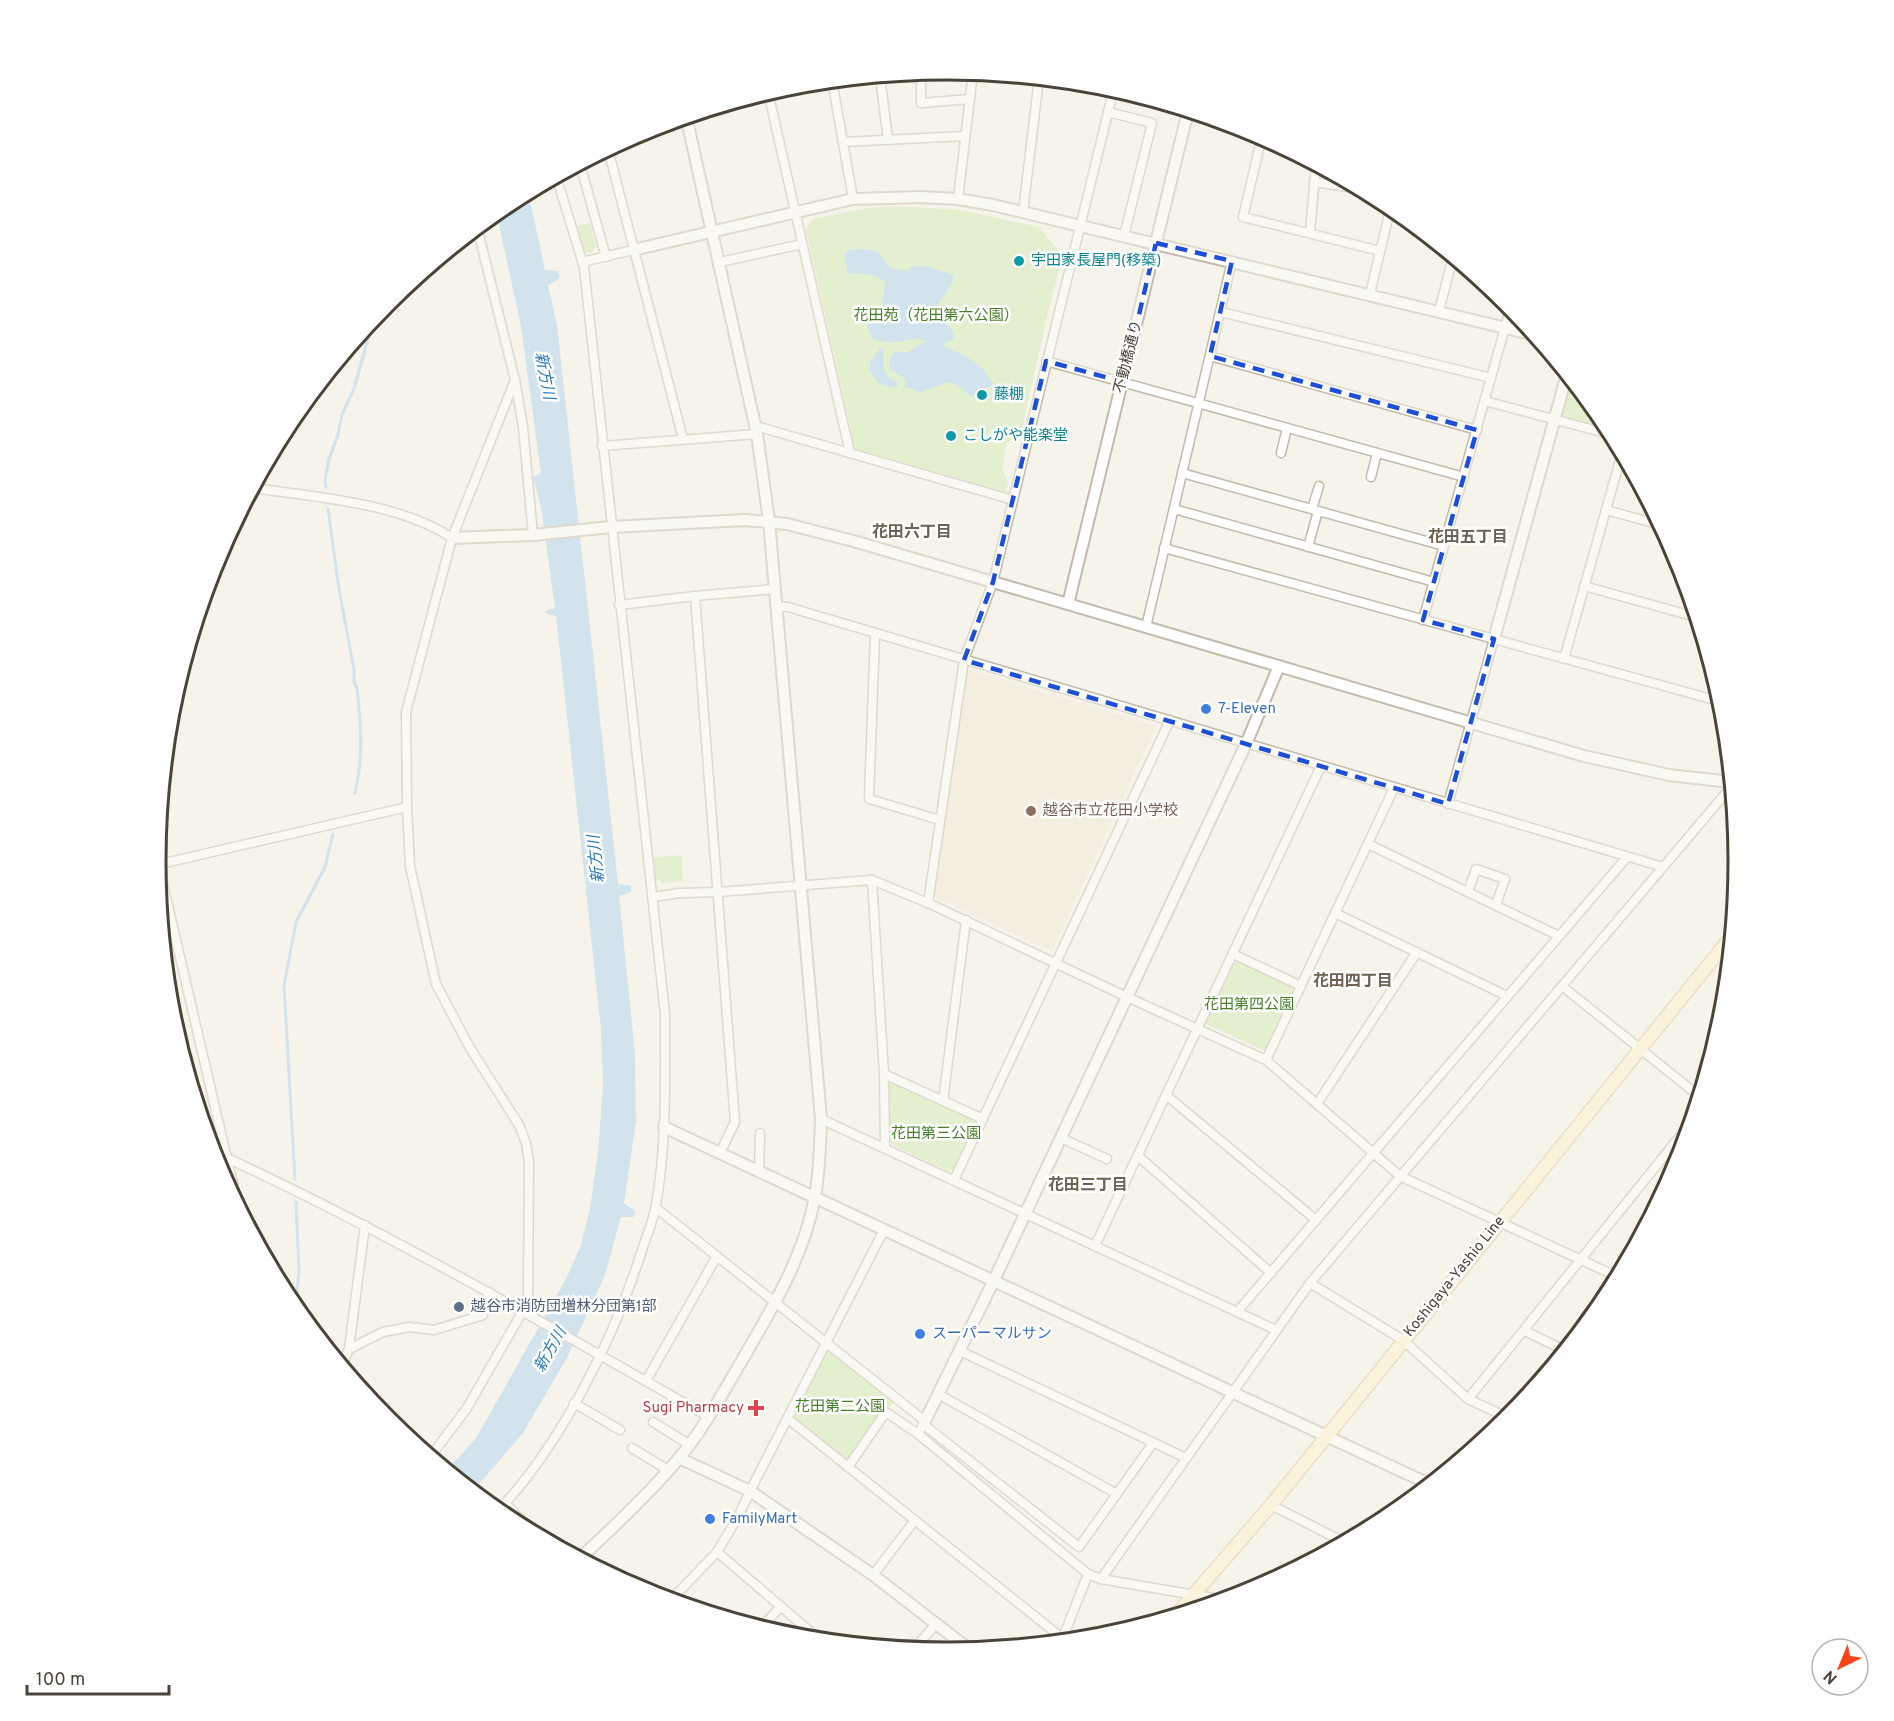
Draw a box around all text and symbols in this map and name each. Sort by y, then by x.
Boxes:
place label: 宇田家長屋門(移築) [1031,252,1161,271]
marker: 宇田家長屋門(移築) [1012,254,1026,268]
park label: 花田苑（花田第六公園） [853,307,1019,326]
street label: 不動橋通り [1111,318,1147,396]
water label: 新方川 [530,351,559,403]
place label: 藤棚 [994,386,1024,405]
marker: 藤棚 [975,388,989,402]
place label: こしがや能楽堂 [963,426,1068,446]
marker: こしがや能楽堂 [944,429,958,443]
district label: 花田六丁目 [872,523,952,543]
district label: 花田五丁目 [1428,528,1508,548]
place label: 7-Eleven [1218,700,1276,719]
marker: 7-Eleven [1199,702,1213,716]
place label: 越谷市立花田小学校 [1042,802,1178,821]
marker: 越谷市立花田小学校 [1024,804,1038,818]
water label: 新方川 [584,832,609,884]
district label: 花田四丁目 [1313,972,1393,992]
park label: 花田第四公園 [1204,996,1294,1015]
park label: 花田第三公園 [891,1125,981,1144]
district label: 花田三丁目 [1048,1176,1128,1196]
street label: Koshigaya-Yashio Line [1400,1212,1510,1342]
place label: 越谷市消防団増林分団第1部 [470,1297,657,1317]
marker: 越谷市消防団増林分団第1部 [452,1300,466,1314]
water label: 新方川 [531,1322,572,1376]
place label: スーパーマルサン [932,1325,1052,1344]
marker: スーパーマルサン [913,1327,927,1341]
park label: 花田第二公園 [795,1398,885,1417]
place label: Sugi Pharmacy [643,1399,744,1418]
marker: Sugi Pharmacy [749,1401,763,1415]
place label: FamilyMart [722,1510,797,1529]
marker: FamilyMart [703,1512,717,1526]
north arrow [1810,1637,1870,1697]
scale bar [27,1658,170,1696]
text: N [1820,1665,1842,1688]
text: 100 m [36,1669,85,1692]

